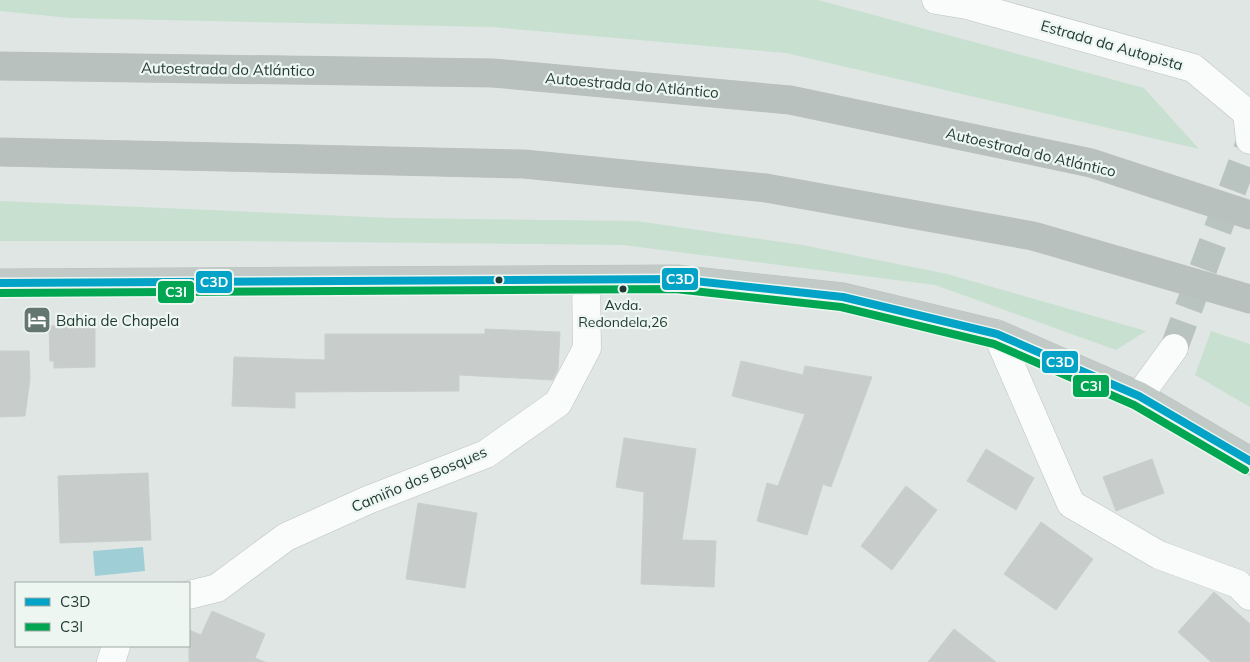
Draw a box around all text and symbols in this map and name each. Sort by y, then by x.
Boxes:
street label: Estrada da Autopista [1039,16,1185,74]
street label: Autoestrada do Atlántico [141,58,315,80]
street label: Autoestrada do Atlántico [544,68,720,102]
street label: Autoestrada do Atlántico [944,123,1118,181]
line badge: C3D [661,267,699,291]
line badge: C3D [195,270,233,294]
text: C3D [666,270,694,288]
text: C3D [200,273,228,291]
unlabelled marker [494,275,504,285]
line badge: C3I [157,280,195,304]
text: C3I [165,283,187,301]
marker: Avda. Redondela,26 [618,284,628,294]
place label: Avda. Redondela,26 [578,296,668,331]
hotel icon: Bahia de Chapela [22,305,52,335]
place label: Bahia de Chapela [56,311,179,330]
line badge: C3D [1041,350,1079,374]
text: C3D [1046,353,1074,371]
line badge: C3I [1072,374,1110,398]
text: C3I [1080,377,1102,395]
street label: Camiño dos Bosques [348,442,490,516]
legend [15,582,190,647]
text: C3D [60,592,90,611]
text: C3I [60,617,83,636]

